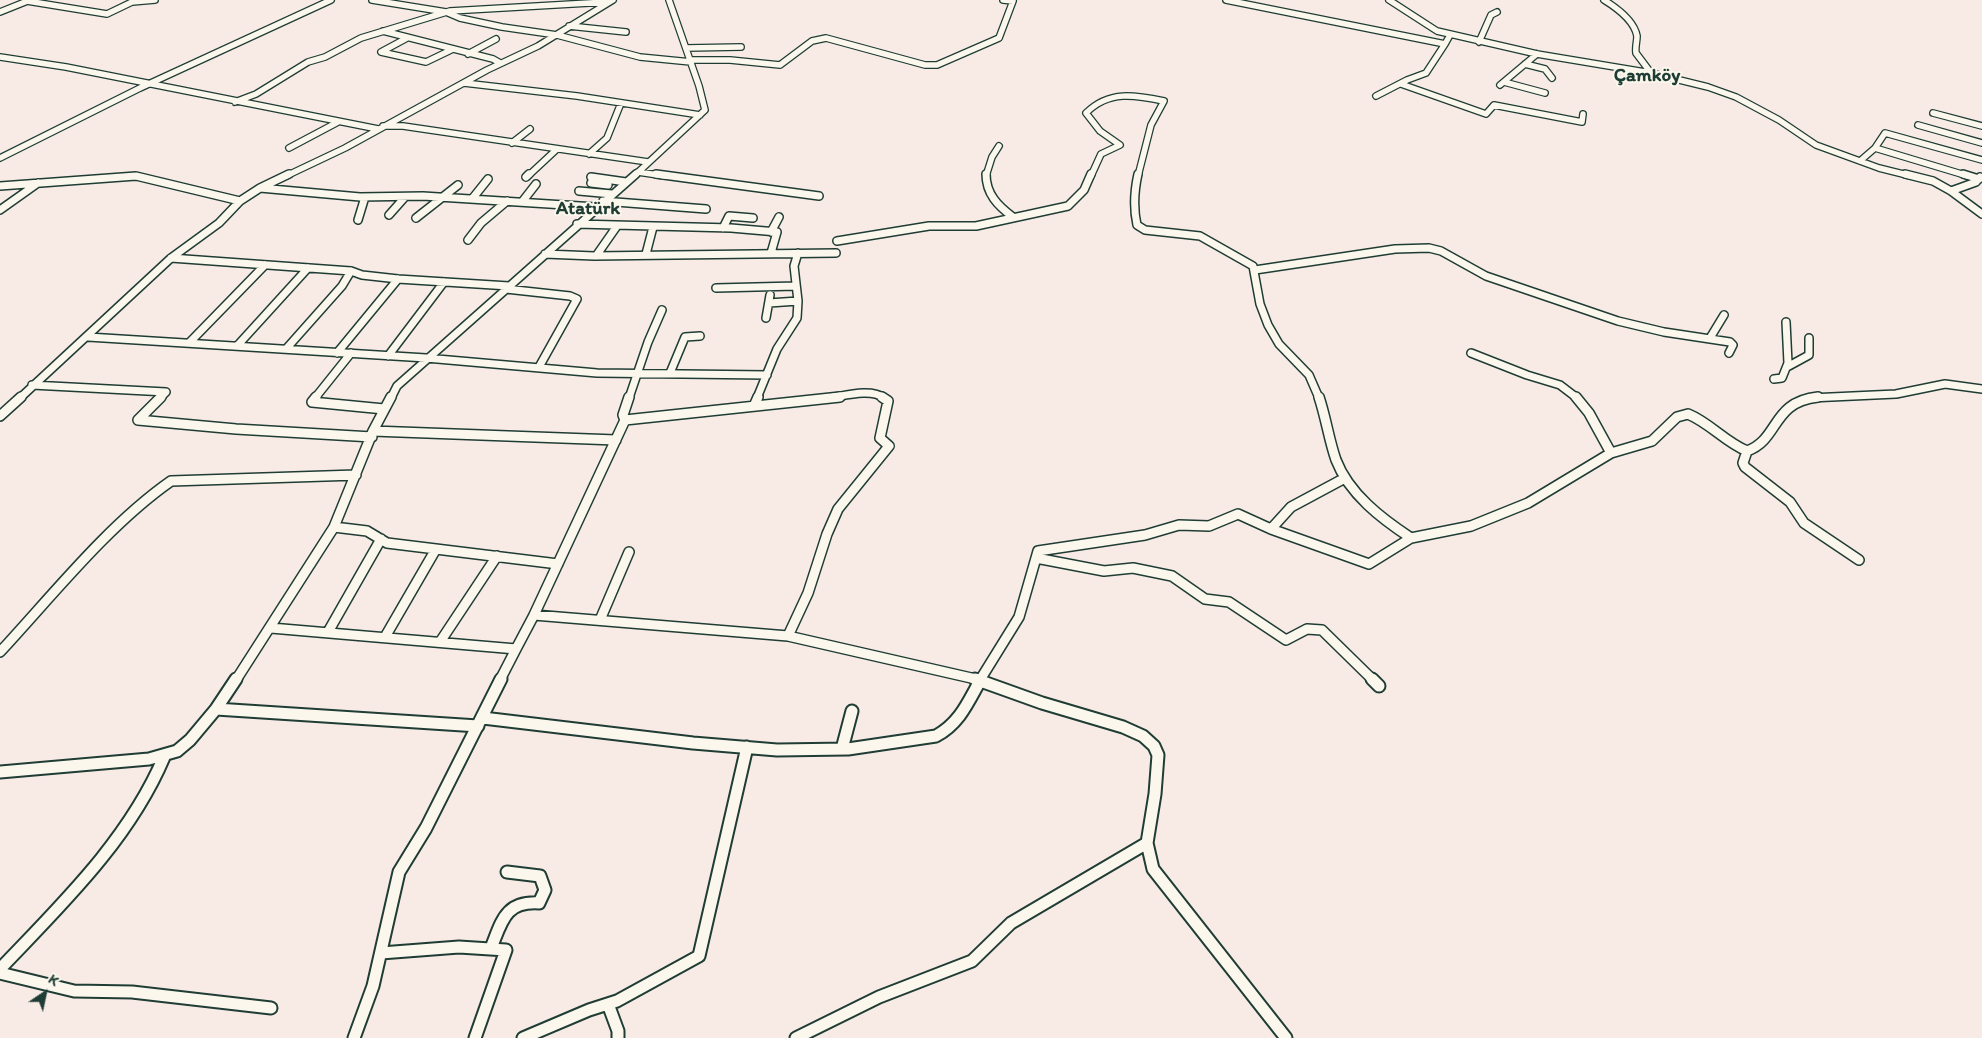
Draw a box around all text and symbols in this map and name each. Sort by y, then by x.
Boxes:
district label: Çamköy [1614,65,1680,87]
district label: Atatürk [556,198,620,220]
north arrow [20,968,70,1018]
text: K [45,971,62,990]

